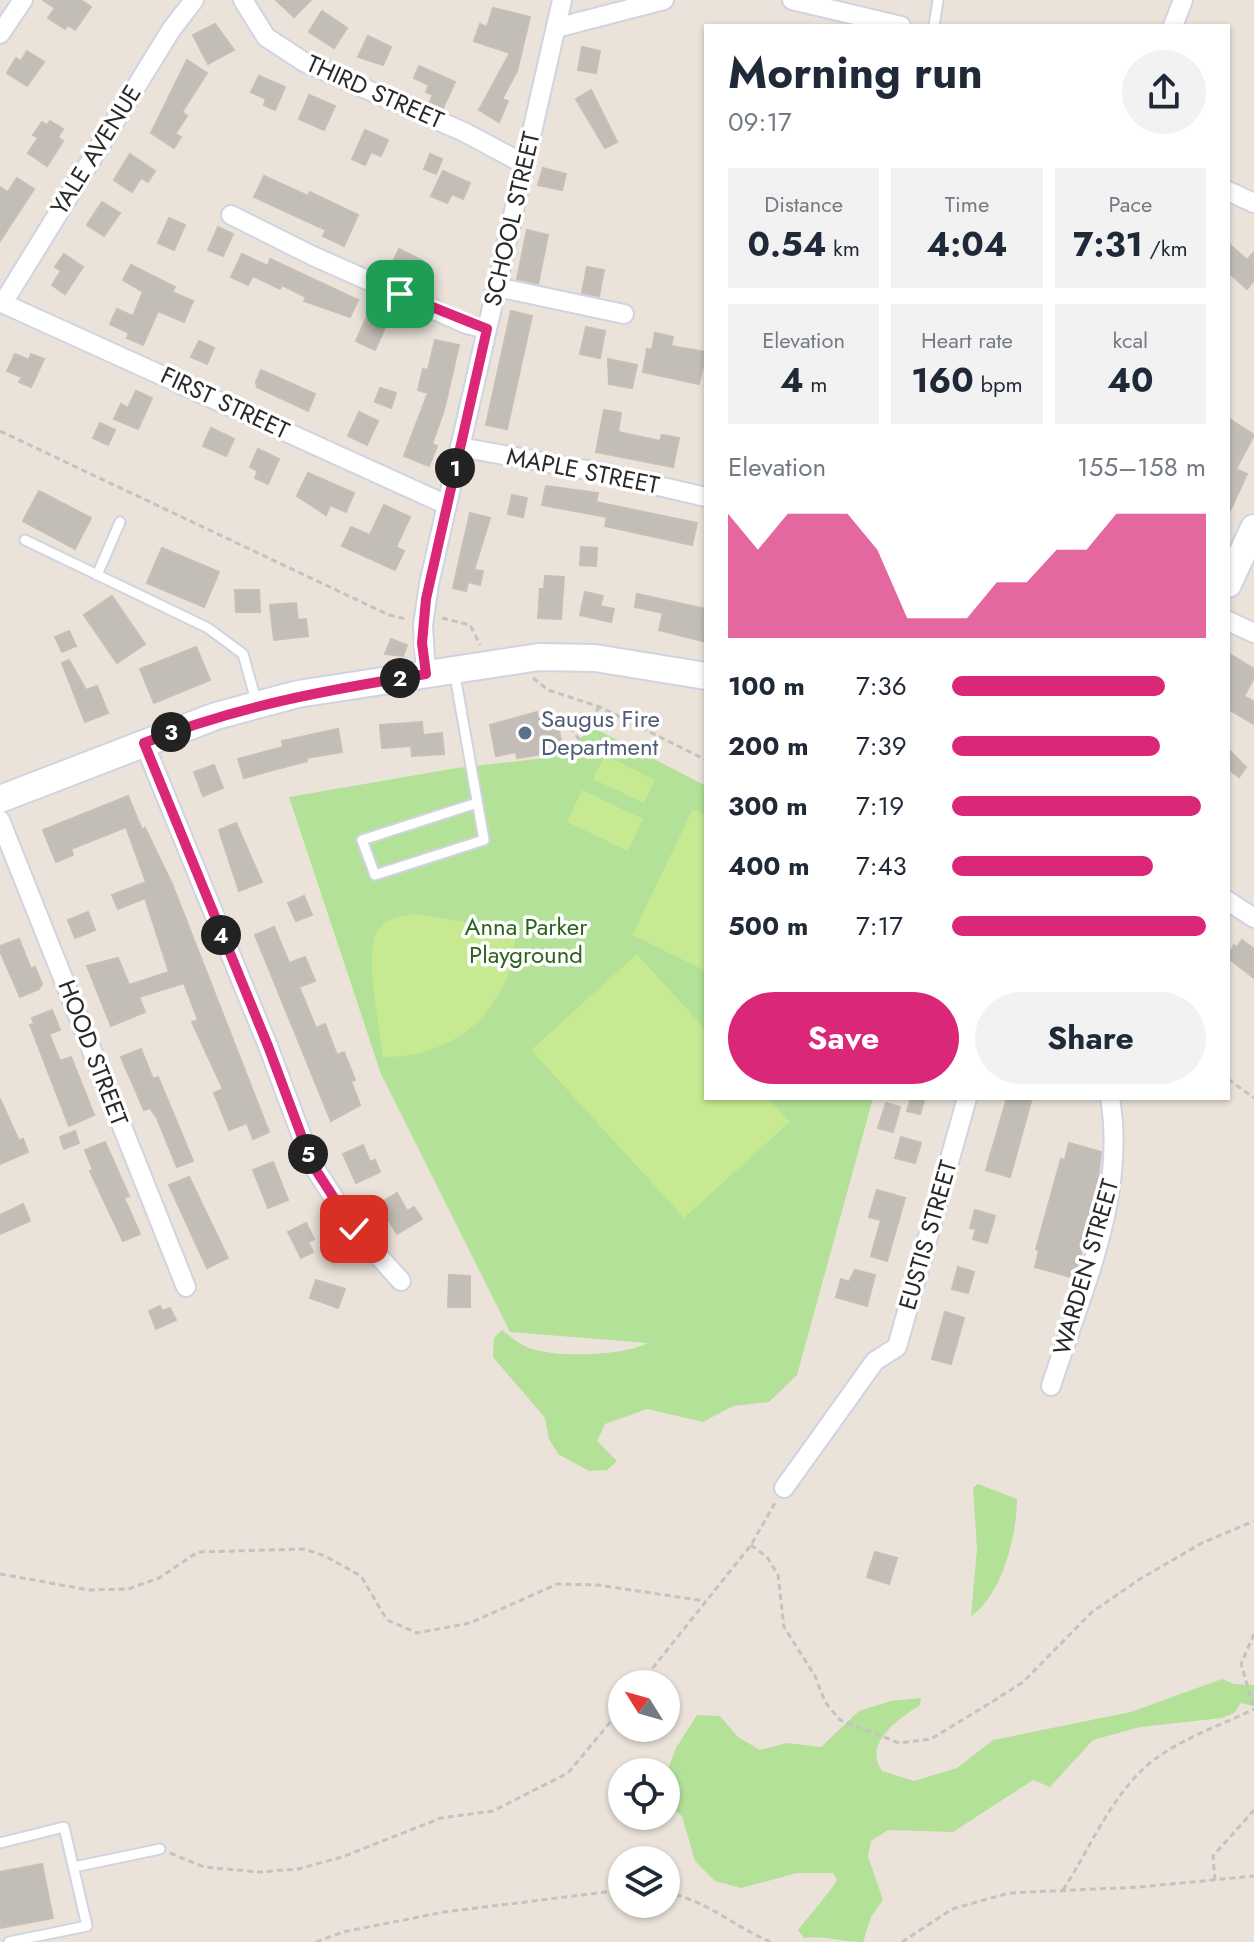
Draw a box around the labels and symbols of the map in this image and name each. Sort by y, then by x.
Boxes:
street label: THIRD STREET [301,46,449,137]
street label: YALE AVENUE [42,78,149,222]
street label: SCHOOL STREET [474,128,549,310]
pin [366,260,434,328]
street label: FIRST STREET [155,357,295,448]
street label: MAPLE STREET [504,439,662,502]
pin: 1 [435,448,475,488]
pin: 2 [380,658,420,698]
place label: Saugus Fire Department [541,701,660,764]
pin: 3 [151,712,191,752]
marker: Saugus Fire Department [516,724,534,742]
park label: Anna Parker Playground [465,909,588,972]
pin: 4 [201,915,241,955]
street label: HOOD STREET [50,975,137,1131]
pin: 5 [288,1134,328,1174]
street label: EUSTIS STREET [889,1156,966,1314]
street label: WARDEN STREET [1044,1175,1127,1359]
pin [320,1195,388,1263]
north arrow [608,1670,680,1742]

